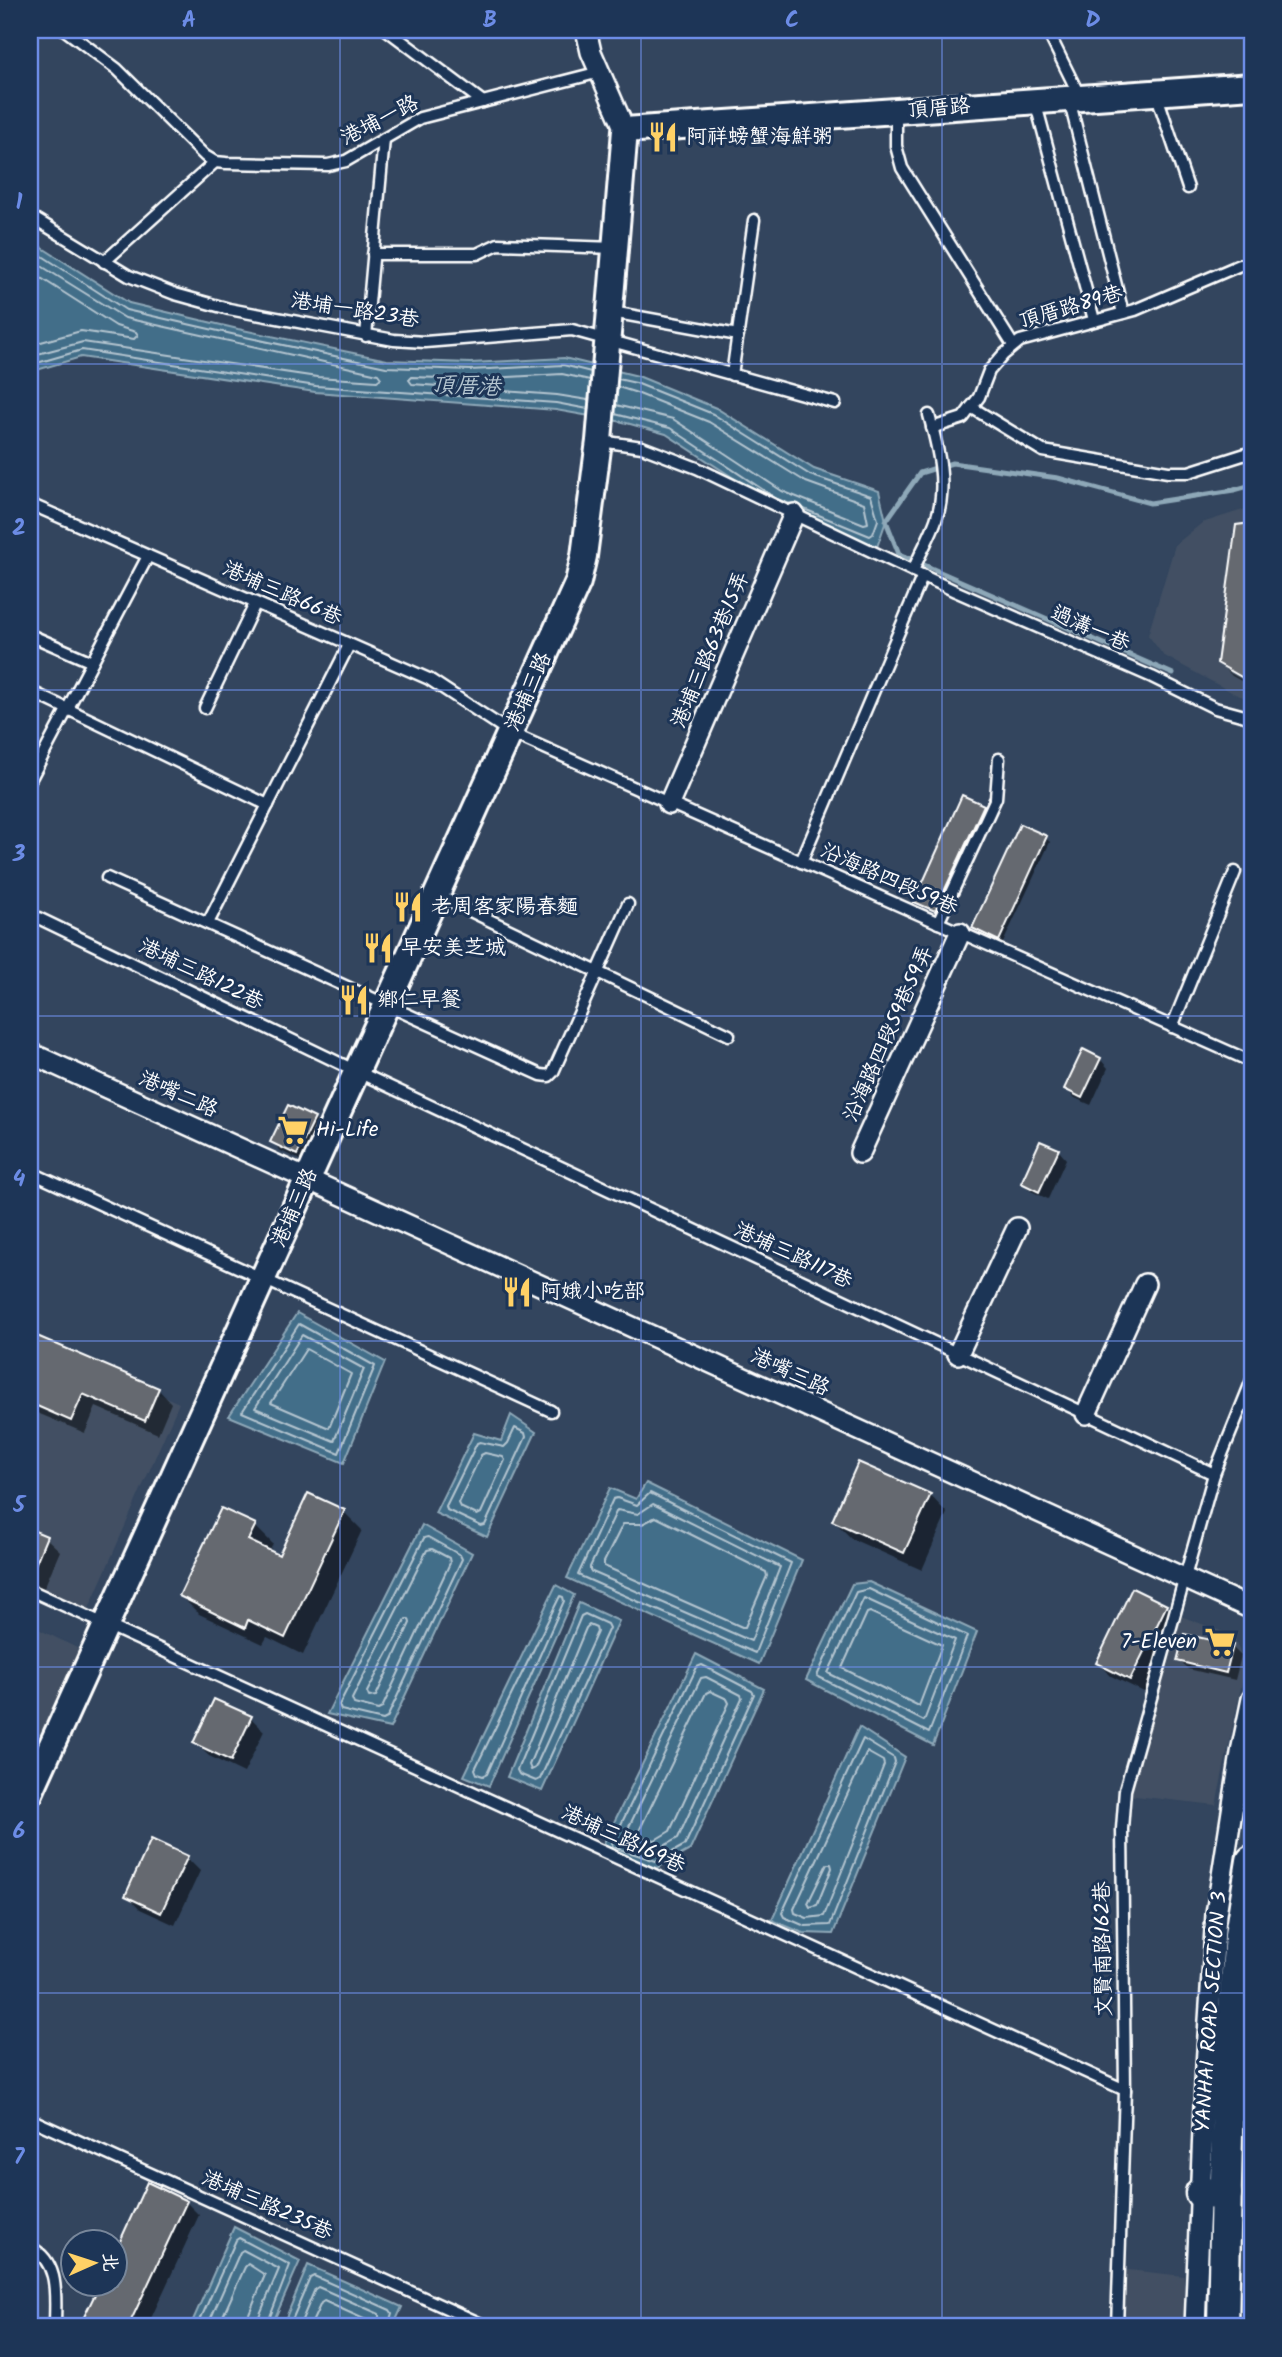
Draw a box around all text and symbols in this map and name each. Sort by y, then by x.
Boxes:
text: A [182,3,196,39]
text: B [483,3,497,39]
text: C [785,3,799,39]
text: D [1085,3,1101,39]
street label: 港埔一路 [335,87,425,155]
street label: 頂厝路 [906,90,972,128]
restaurant icon: 阿祥螃蟹海鮮粥 [646,120,680,154]
place label: 阿祥螃蟹海鮮粥 [686,121,833,154]
text: 1 [16,185,23,221]
street label: 頂厝路89巷 [1015,277,1127,339]
street label: 港埔一路23巷 [289,285,421,337]
water label: 頂厝港 [431,368,503,406]
text: 2 [12,511,26,547]
street label: 港埔三路66巷 [217,553,347,635]
street label: 港埔三路63巷15弄 [663,566,759,734]
street label: 過溝一巷 [1045,597,1135,661]
street label: 港埔三路 [497,647,561,737]
street label: 沿海路四段59巷 [815,835,963,925]
text: 3 [12,837,26,873]
restaurant icon: 老周客家陽春麵 [391,890,425,924]
place label: 老周客家陽春麵 [431,891,578,924]
street label: 港埔三路122巷 [133,930,269,1020]
restaurant icon: 早安美芝城 [361,931,395,965]
place label: 早安美芝城 [401,932,506,965]
street label: 沿海路四段59巷59弄 [835,940,943,1128]
restaurant icon: 鄉仁早餐 [337,983,371,1017]
place label: 鄉仁早餐 [377,984,461,1017]
street label: 港嘴二路 [133,1063,223,1127]
supermarket icon: Hi-Life [276,1113,310,1147]
place label: Hi-Life [316,1114,379,1147]
text: 4 [13,1162,26,1198]
street label: 港埔三路 [263,1163,327,1253]
street label: 港埔三路117巷 [728,1214,858,1298]
restaurant icon: 阿娥小吃部 [500,1275,534,1309]
place label: 阿娥小吃部 [540,1276,645,1309]
street label: 港嘴三路 [745,1340,835,1406]
text: 5 [12,1488,27,1524]
supermarket icon: 7-Eleven [1203,1625,1237,1659]
place label: 7-Eleven [1121,1626,1197,1659]
street label: 港埔三路169巷 [556,1797,690,1883]
text: 6 [13,1814,25,1850]
street label: 文賢南路162巷 [1086,1881,1122,2017]
street label: YANHAI ROAD SECTION 3 [1187,1890,1237,2134]
text: 7 [14,2140,26,2176]
street label: 港埔三路235巷 [196,2162,338,2250]
north arrow [60,2228,130,2298]
text: 北 [94,2252,124,2272]

